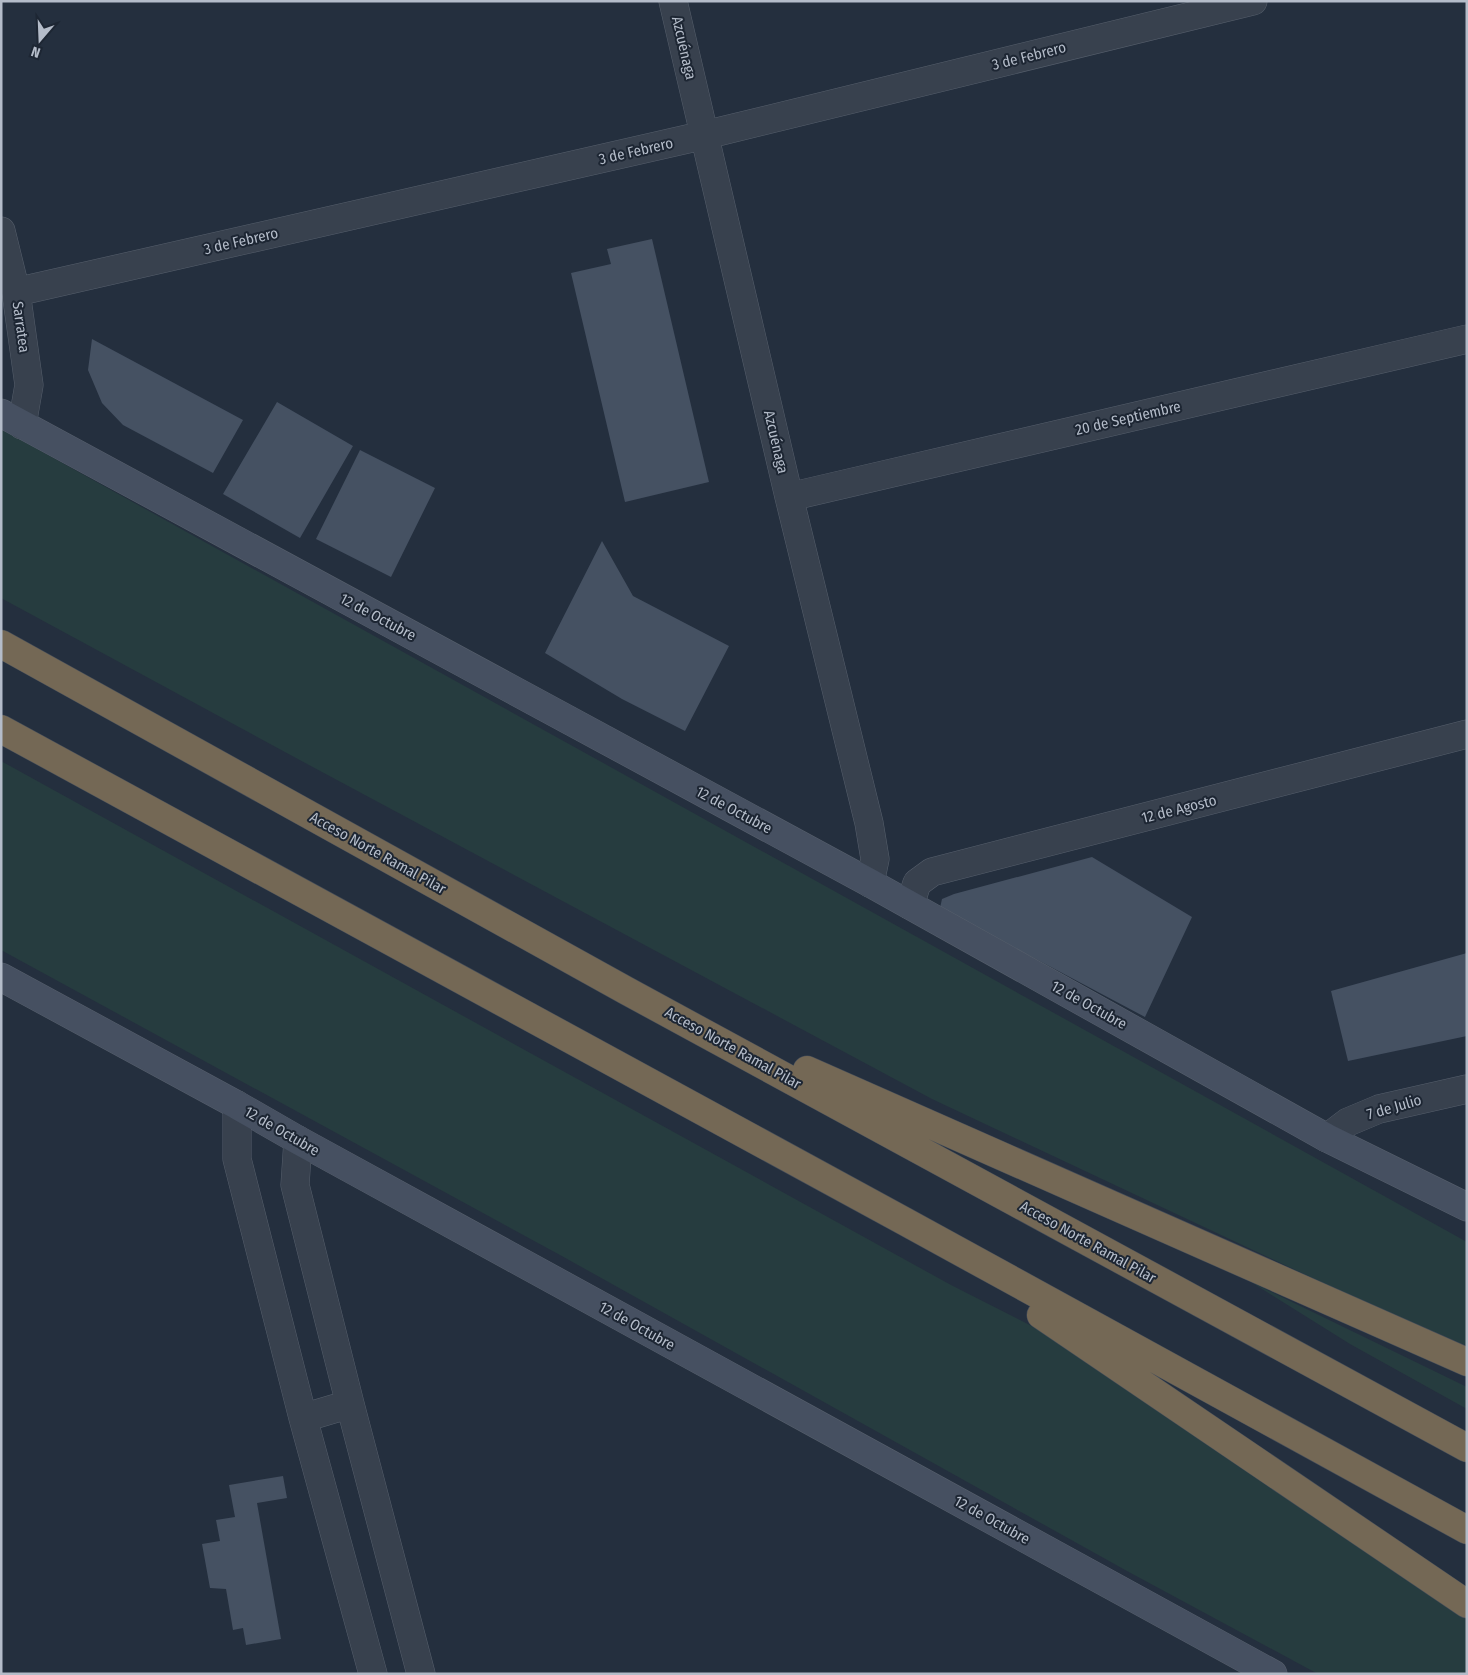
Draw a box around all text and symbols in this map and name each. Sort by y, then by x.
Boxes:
north arrow [15,15,65,65]
street label: Azcuénaga [668,15,700,81]
street label: 3 de Febrero [990,38,1068,74]
text: N [29,42,43,61]
street label: 3 de Febrero [597,134,675,168]
street label: 3 de Febrero [202,224,280,258]
street label: Sarratea [9,300,33,354]
street label: 20 de Septiembre [1074,397,1182,439]
street label: Azcuénaga [760,409,792,475]
street label: 12 de Octubre [337,589,419,645]
street label: 12 de Octubre [693,782,775,838]
street label: 12 de Agosto [1140,791,1218,827]
street label: Acceso Norte Ramal Pilar [307,808,450,898]
street label: 12 de Octubre [1048,977,1130,1033]
street label: Acceso Norte Ramal Pilar [662,1003,805,1093]
street label: 7 de Julio [1365,1091,1424,1123]
street label: 12 de Octubre [241,1102,323,1160]
street label: Acceso Norte Ramal Pilar [1017,1197,1160,1287]
street label: 12 de Octubre [596,1298,678,1354]
street label: 12 de Octubre [951,1492,1033,1548]

